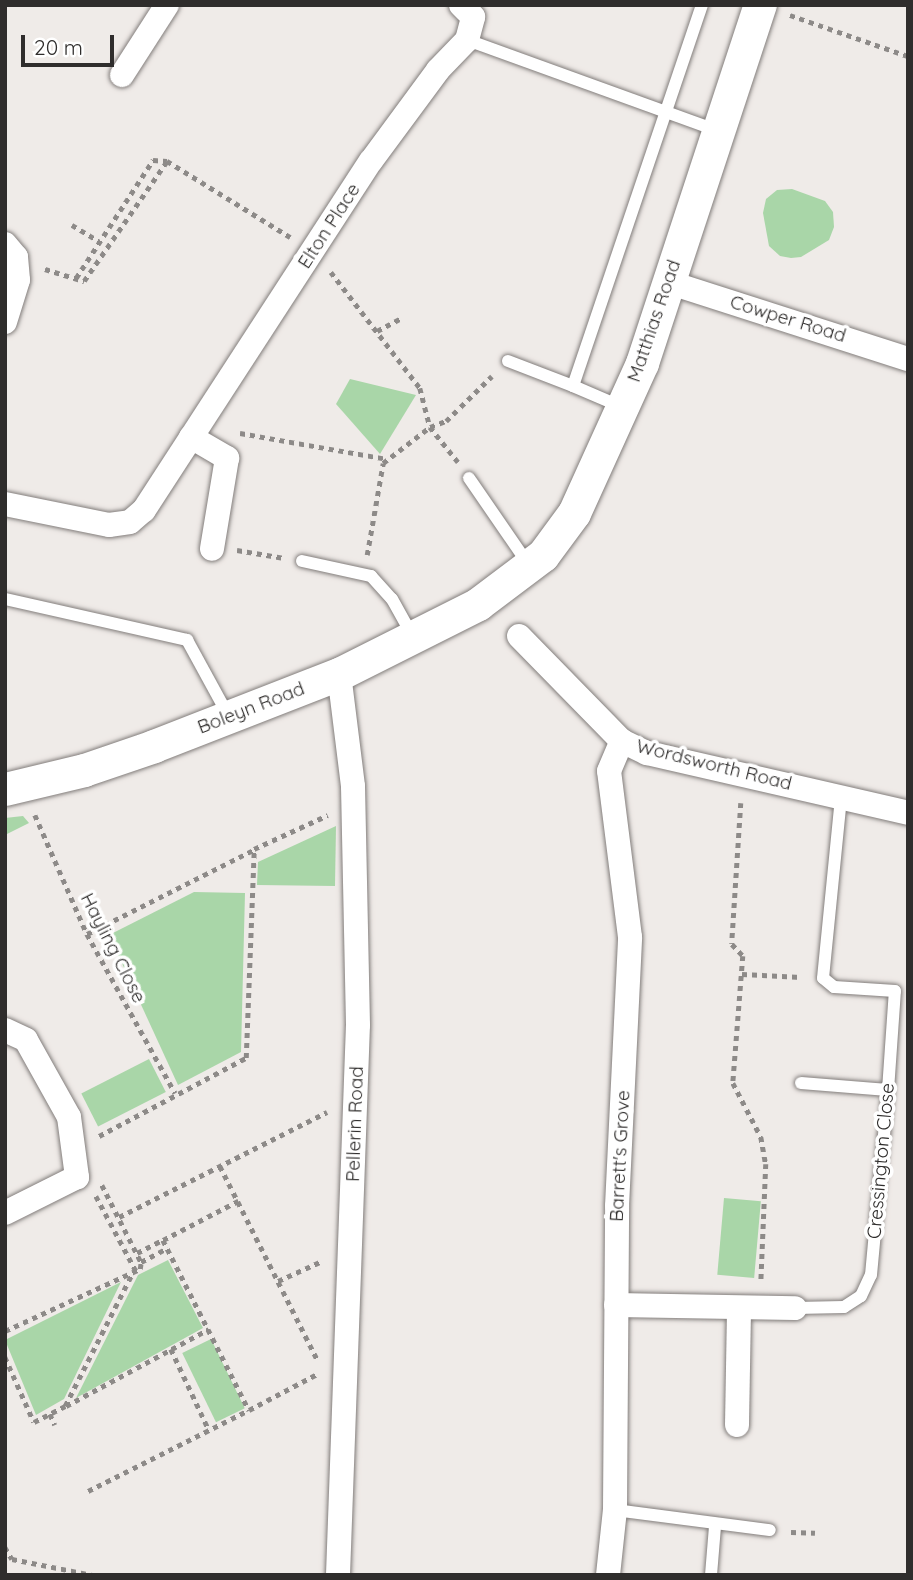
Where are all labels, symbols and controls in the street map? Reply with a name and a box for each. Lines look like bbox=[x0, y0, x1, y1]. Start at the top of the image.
scale bar bbox=[24, 21, 117, 65]
text: 20 m bbox=[34, 34, 83, 60]
street label: Elton Place bbox=[293, 179, 365, 273]
street label: Matthias Road bbox=[622, 257, 686, 385]
street label: Cowper Road bbox=[727, 291, 849, 347]
street label: Boleyn Road bbox=[194, 677, 308, 739]
street label: Wordsworth Road bbox=[634, 735, 794, 795]
street label: Hayling Close bbox=[76, 889, 150, 1007]
street label: Pellerin Road bbox=[342, 1066, 368, 1182]
street label: Cressington Close bbox=[863, 1082, 899, 1240]
street label: Barrett's Grove bbox=[605, 1090, 635, 1222]

